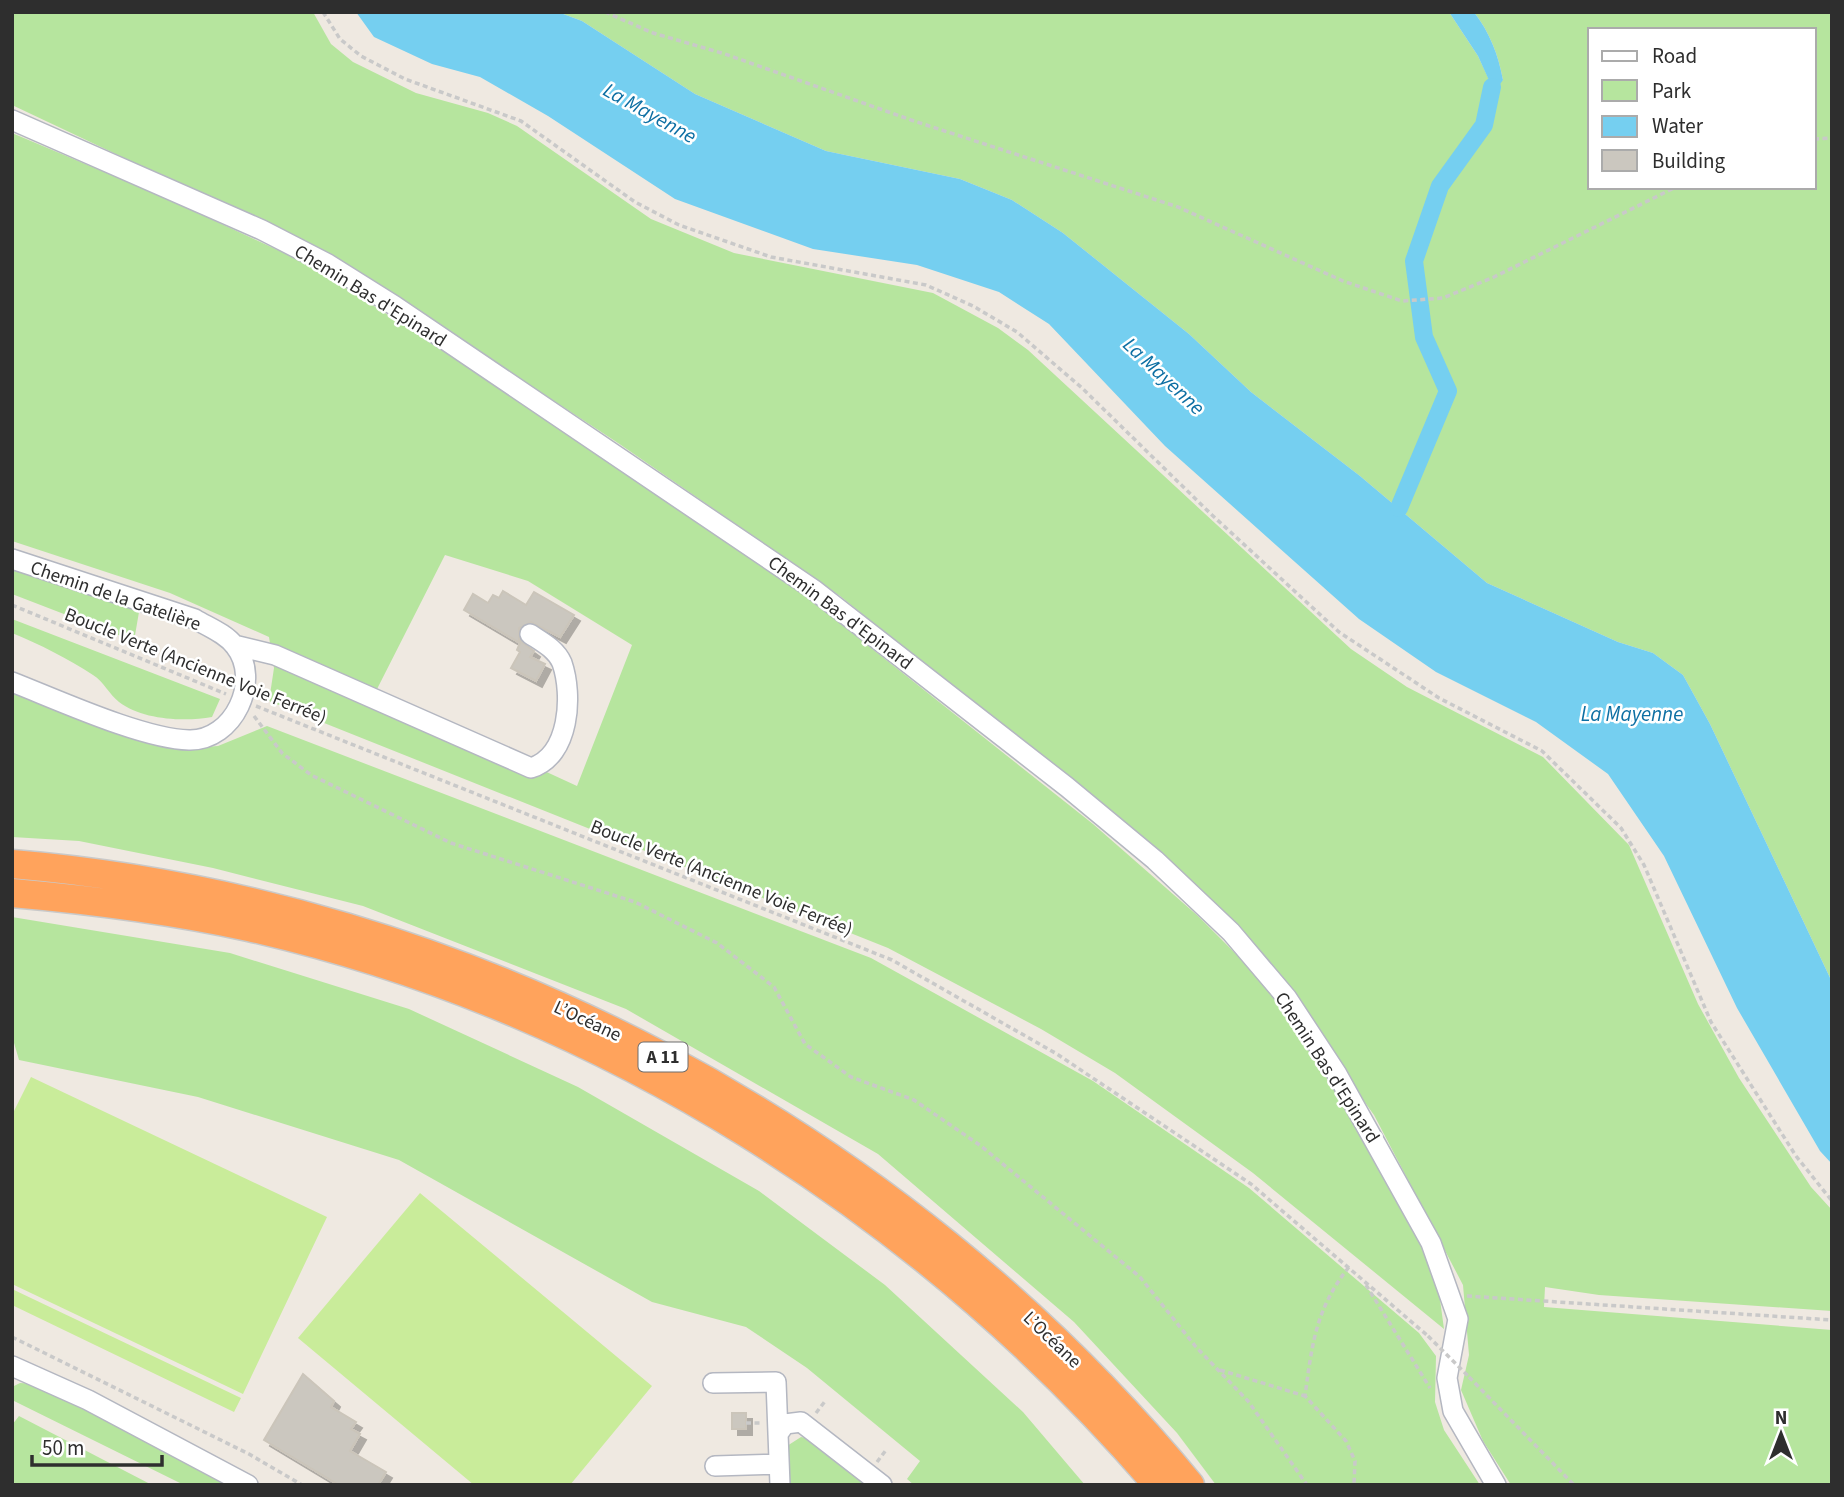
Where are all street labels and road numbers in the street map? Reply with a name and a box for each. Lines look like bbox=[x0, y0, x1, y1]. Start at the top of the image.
street label: Chemin Bas d'Epinard bbox=[289, 238, 452, 354]
street label: Chemin Bas d'Epinard bbox=[762, 550, 918, 677]
street label: Chemin de la Gatelière bbox=[27, 555, 204, 638]
street label: Boucle Verte (Ancienne Voie Ferrée) bbox=[60, 601, 331, 731]
street label: Boucle Verte (Ancienne Voie Ferrée) bbox=[586, 813, 857, 943]
street label: Chemin Bas d'Epinard bbox=[1268, 987, 1386, 1149]
street label: L’Océane bbox=[549, 994, 626, 1049]
road number: A 11 bbox=[638, 1042, 688, 1072]
street label: L’Océane bbox=[1017, 1305, 1087, 1375]

